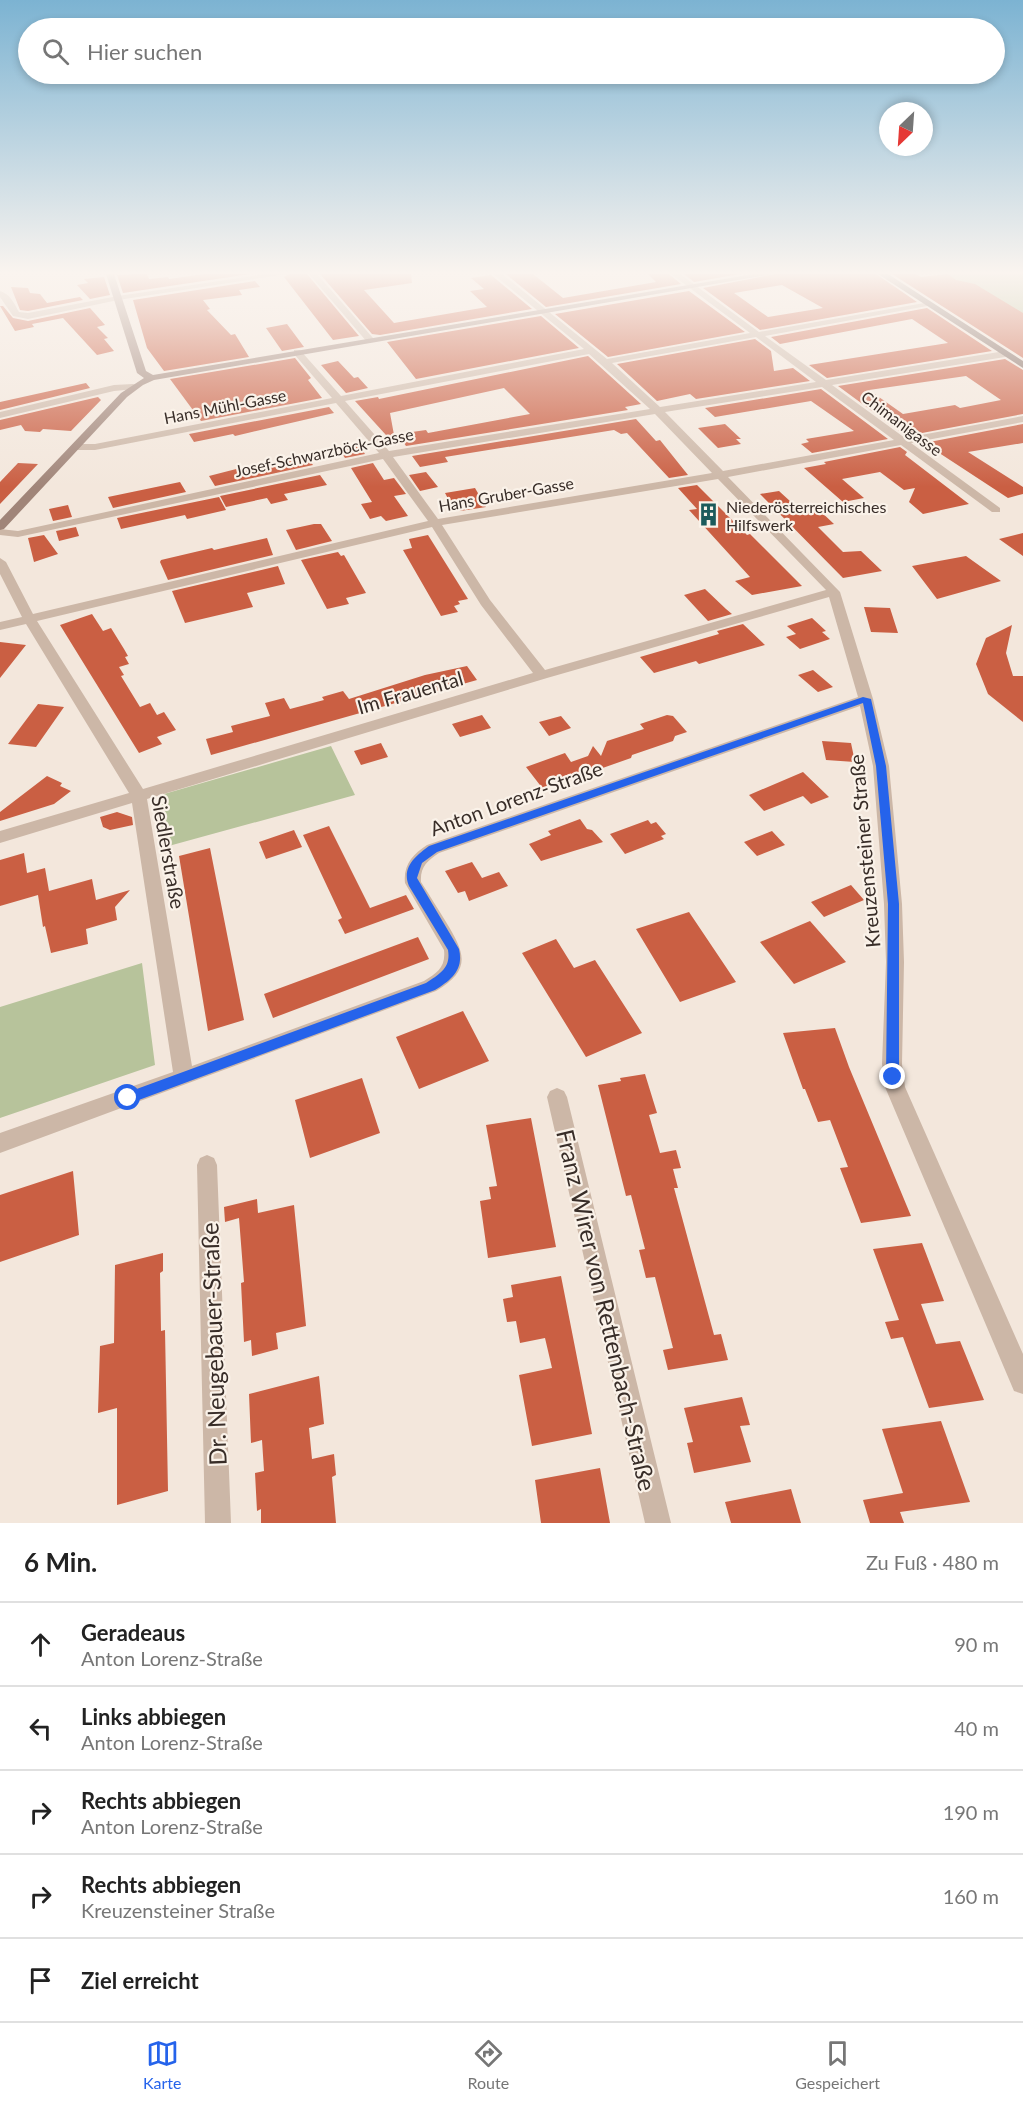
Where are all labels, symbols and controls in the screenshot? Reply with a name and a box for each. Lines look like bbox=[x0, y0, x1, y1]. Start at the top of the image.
search box bbox=[18, 18, 1005, 84]
icon: search bbox=[39, 35, 72, 68]
text: Hier suchen bbox=[87, 38, 202, 65]
north arrow bbox=[879, 102, 933, 156]
street label: Hans Mühl-Gasse bbox=[162, 385, 288, 427]
street label: Chimanigasse bbox=[858, 387, 946, 459]
street label: Josef-Schwarzböck-Gasse bbox=[233, 424, 415, 480]
street label: Hans Gruber-Gasse bbox=[437, 473, 575, 515]
place label: Niederösterreichisches Hilfswerk bbox=[726, 497, 886, 534]
building icon: Niederösterreichisches Hilfswerk bbox=[695, 502, 721, 528]
street label: Im Frauental bbox=[354, 665, 466, 719]
street label: Kreuzensteiner Straße bbox=[844, 753, 884, 949]
street label: Anton Lorenz-Straße bbox=[426, 756, 606, 840]
street label: Siedlerstraße bbox=[147, 793, 191, 911]
route end bbox=[879, 1063, 905, 1089]
route start bbox=[114, 1084, 140, 1110]
street label: Franz Wirer von Rettenbach-Straße bbox=[551, 1126, 663, 1494]
street label: Dr. Neugebauer-Straße bbox=[194, 1222, 232, 1466]
text: 6 Min. bbox=[24, 1546, 97, 1578]
text: Zu Fuß · 480 m bbox=[866, 1550, 999, 1574]
text: Geradeaus bbox=[81, 1619, 185, 1646]
icon: ahead bbox=[24, 1628, 57, 1661]
text: 90 m bbox=[954, 1632, 999, 1656]
text: Anton Lorenz-Straße bbox=[81, 1646, 263, 1670]
text: Links abbiegen bbox=[81, 1703, 226, 1730]
icon: left bbox=[24, 1712, 57, 1745]
text: 40 m bbox=[954, 1716, 999, 1740]
text: Anton Lorenz-Straße bbox=[81, 1730, 263, 1754]
text: Rechts abbiegen bbox=[81, 1787, 241, 1814]
icon: right bbox=[24, 1796, 57, 1829]
text: 190 m bbox=[943, 1800, 999, 1824]
text: Anton Lorenz-Straße bbox=[81, 1814, 263, 1838]
text: Rechts abbiegen bbox=[81, 1871, 241, 1898]
icon: right bbox=[24, 1880, 57, 1913]
text: 160 m bbox=[943, 1884, 999, 1908]
text: Kreuzensteiner Straße bbox=[81, 1898, 275, 1922]
icon: arrive bbox=[24, 1964, 57, 1997]
text: Ziel erreicht bbox=[81, 1967, 199, 1994]
tab: Karte bbox=[143, 2037, 181, 2092]
tab: Route bbox=[468, 2037, 509, 2092]
tab: Gespeichert bbox=[795, 2037, 880, 2092]

